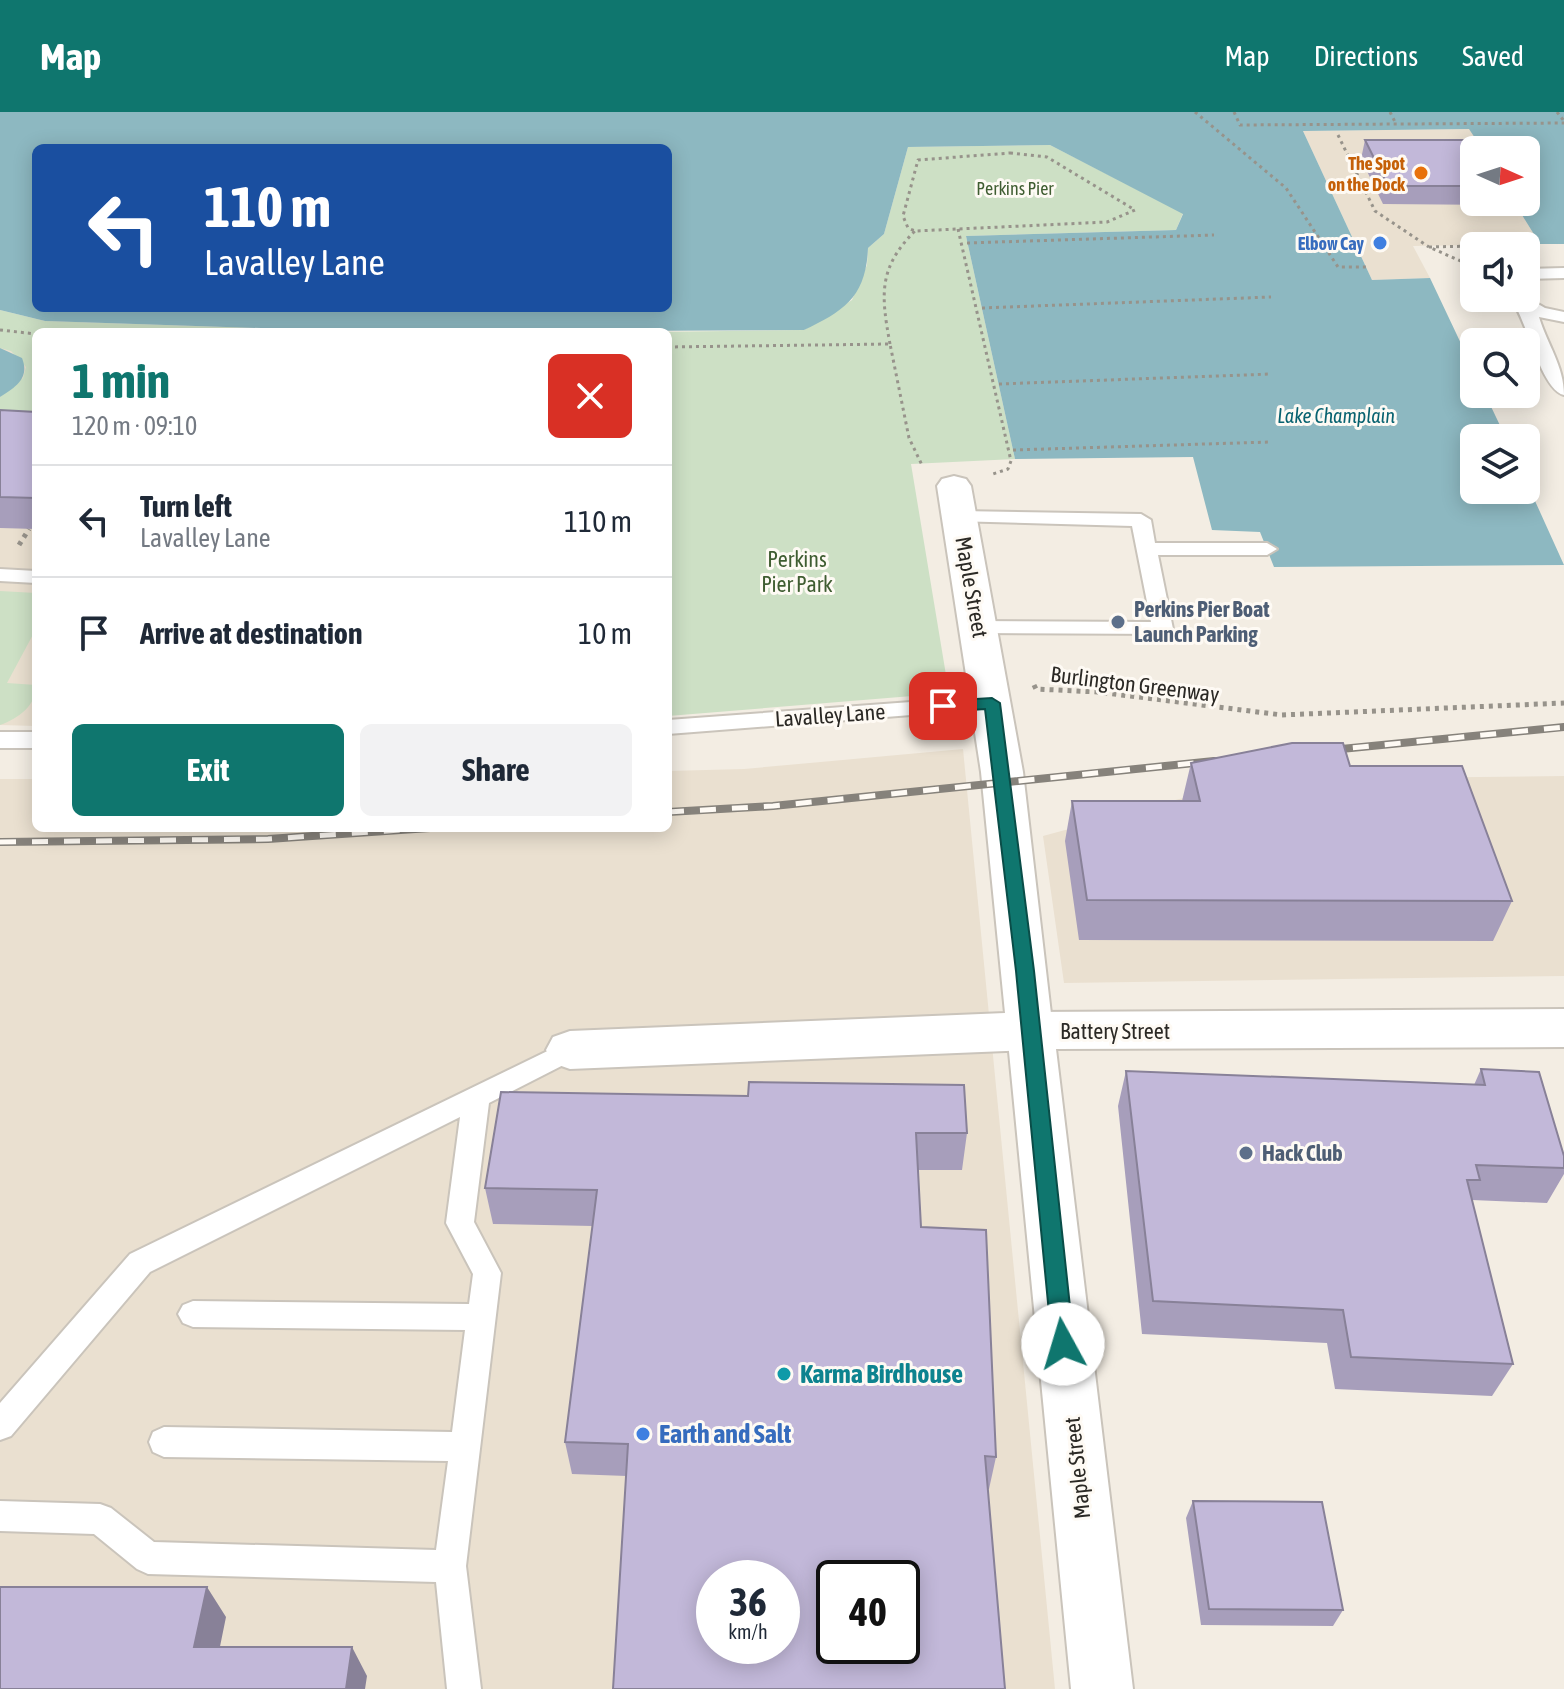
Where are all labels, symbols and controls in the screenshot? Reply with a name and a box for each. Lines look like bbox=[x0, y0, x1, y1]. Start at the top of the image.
text: Map bbox=[40, 35, 101, 78]
text: Map bbox=[1225, 40, 1270, 72]
text: Directions bbox=[1314, 40, 1418, 72]
text: Saved bbox=[1462, 40, 1524, 72]
north arrow bbox=[1460, 136, 1540, 216]
map controls bbox=[1460, 136, 1540, 504]
place label: The Spot on the Dock bbox=[1328, 153, 1406, 195]
marker: The Spot on the Dock bbox=[1412, 164, 1430, 182]
text: 110 m bbox=[204, 175, 331, 239]
icon: left bbox=[72, 176, 176, 280]
park label: Perkins Pier bbox=[976, 178, 1054, 199]
button: sound bbox=[1460, 232, 1540, 312]
place label: Elbow Cay bbox=[1298, 233, 1365, 254]
marker: Elbow Cay bbox=[1371, 234, 1389, 252]
text: Lavalley Lane bbox=[204, 241, 385, 283]
button: search bbox=[1460, 328, 1540, 408]
text: 1 min bbox=[72, 353, 170, 408]
button: close bbox=[548, 354, 632, 438]
water label: Lake Champlain bbox=[1277, 404, 1395, 427]
text: 120 m · 09:10 bbox=[72, 411, 197, 441]
button: layers bbox=[1460, 424, 1540, 504]
text: Turn left bbox=[140, 489, 232, 523]
icon: left bbox=[72, 499, 116, 543]
text: 110 m bbox=[564, 504, 632, 538]
text: Lavalley Lane bbox=[140, 523, 271, 553]
street label: Maple Street bbox=[950, 534, 994, 640]
park label: Perkins Pier Park bbox=[761, 546, 833, 597]
place label: Perkins Pier Boat Launch Parking bbox=[1134, 596, 1270, 647]
icon: arrive bbox=[72, 611, 116, 655]
marker: Perkins Pier Boat Launch Parking bbox=[1109, 613, 1127, 631]
text: Arrive at destination bbox=[140, 616, 362, 650]
text: 10 m bbox=[578, 616, 632, 650]
street label: Burlington Greenway bbox=[1049, 661, 1221, 707]
pin bbox=[909, 672, 977, 740]
icon: arrive bbox=[921, 684, 965, 728]
street label: Lavalley Lane bbox=[774, 698, 886, 732]
button: Exit bbox=[72, 724, 344, 816]
button: Share bbox=[360, 724, 632, 816]
street label: Battery Street bbox=[1060, 1018, 1170, 1044]
place label: Hack Club bbox=[1262, 1140, 1343, 1166]
marker: Hack Club bbox=[1237, 1144, 1255, 1162]
position arrow bbox=[1021, 1302, 1105, 1386]
place label: Karma Birdhouse bbox=[800, 1359, 963, 1389]
marker: Karma Birdhouse bbox=[775, 1365, 793, 1383]
street label: Maple Street bbox=[1059, 1416, 1095, 1520]
place label: Earth and Salt bbox=[659, 1419, 792, 1449]
marker: Earth and Salt bbox=[634, 1425, 652, 1443]
speed limit sign: 40 bbox=[816, 1560, 920, 1664]
text: 36 bbox=[729, 1579, 767, 1624]
text: km/h bbox=[728, 1620, 768, 1643]

